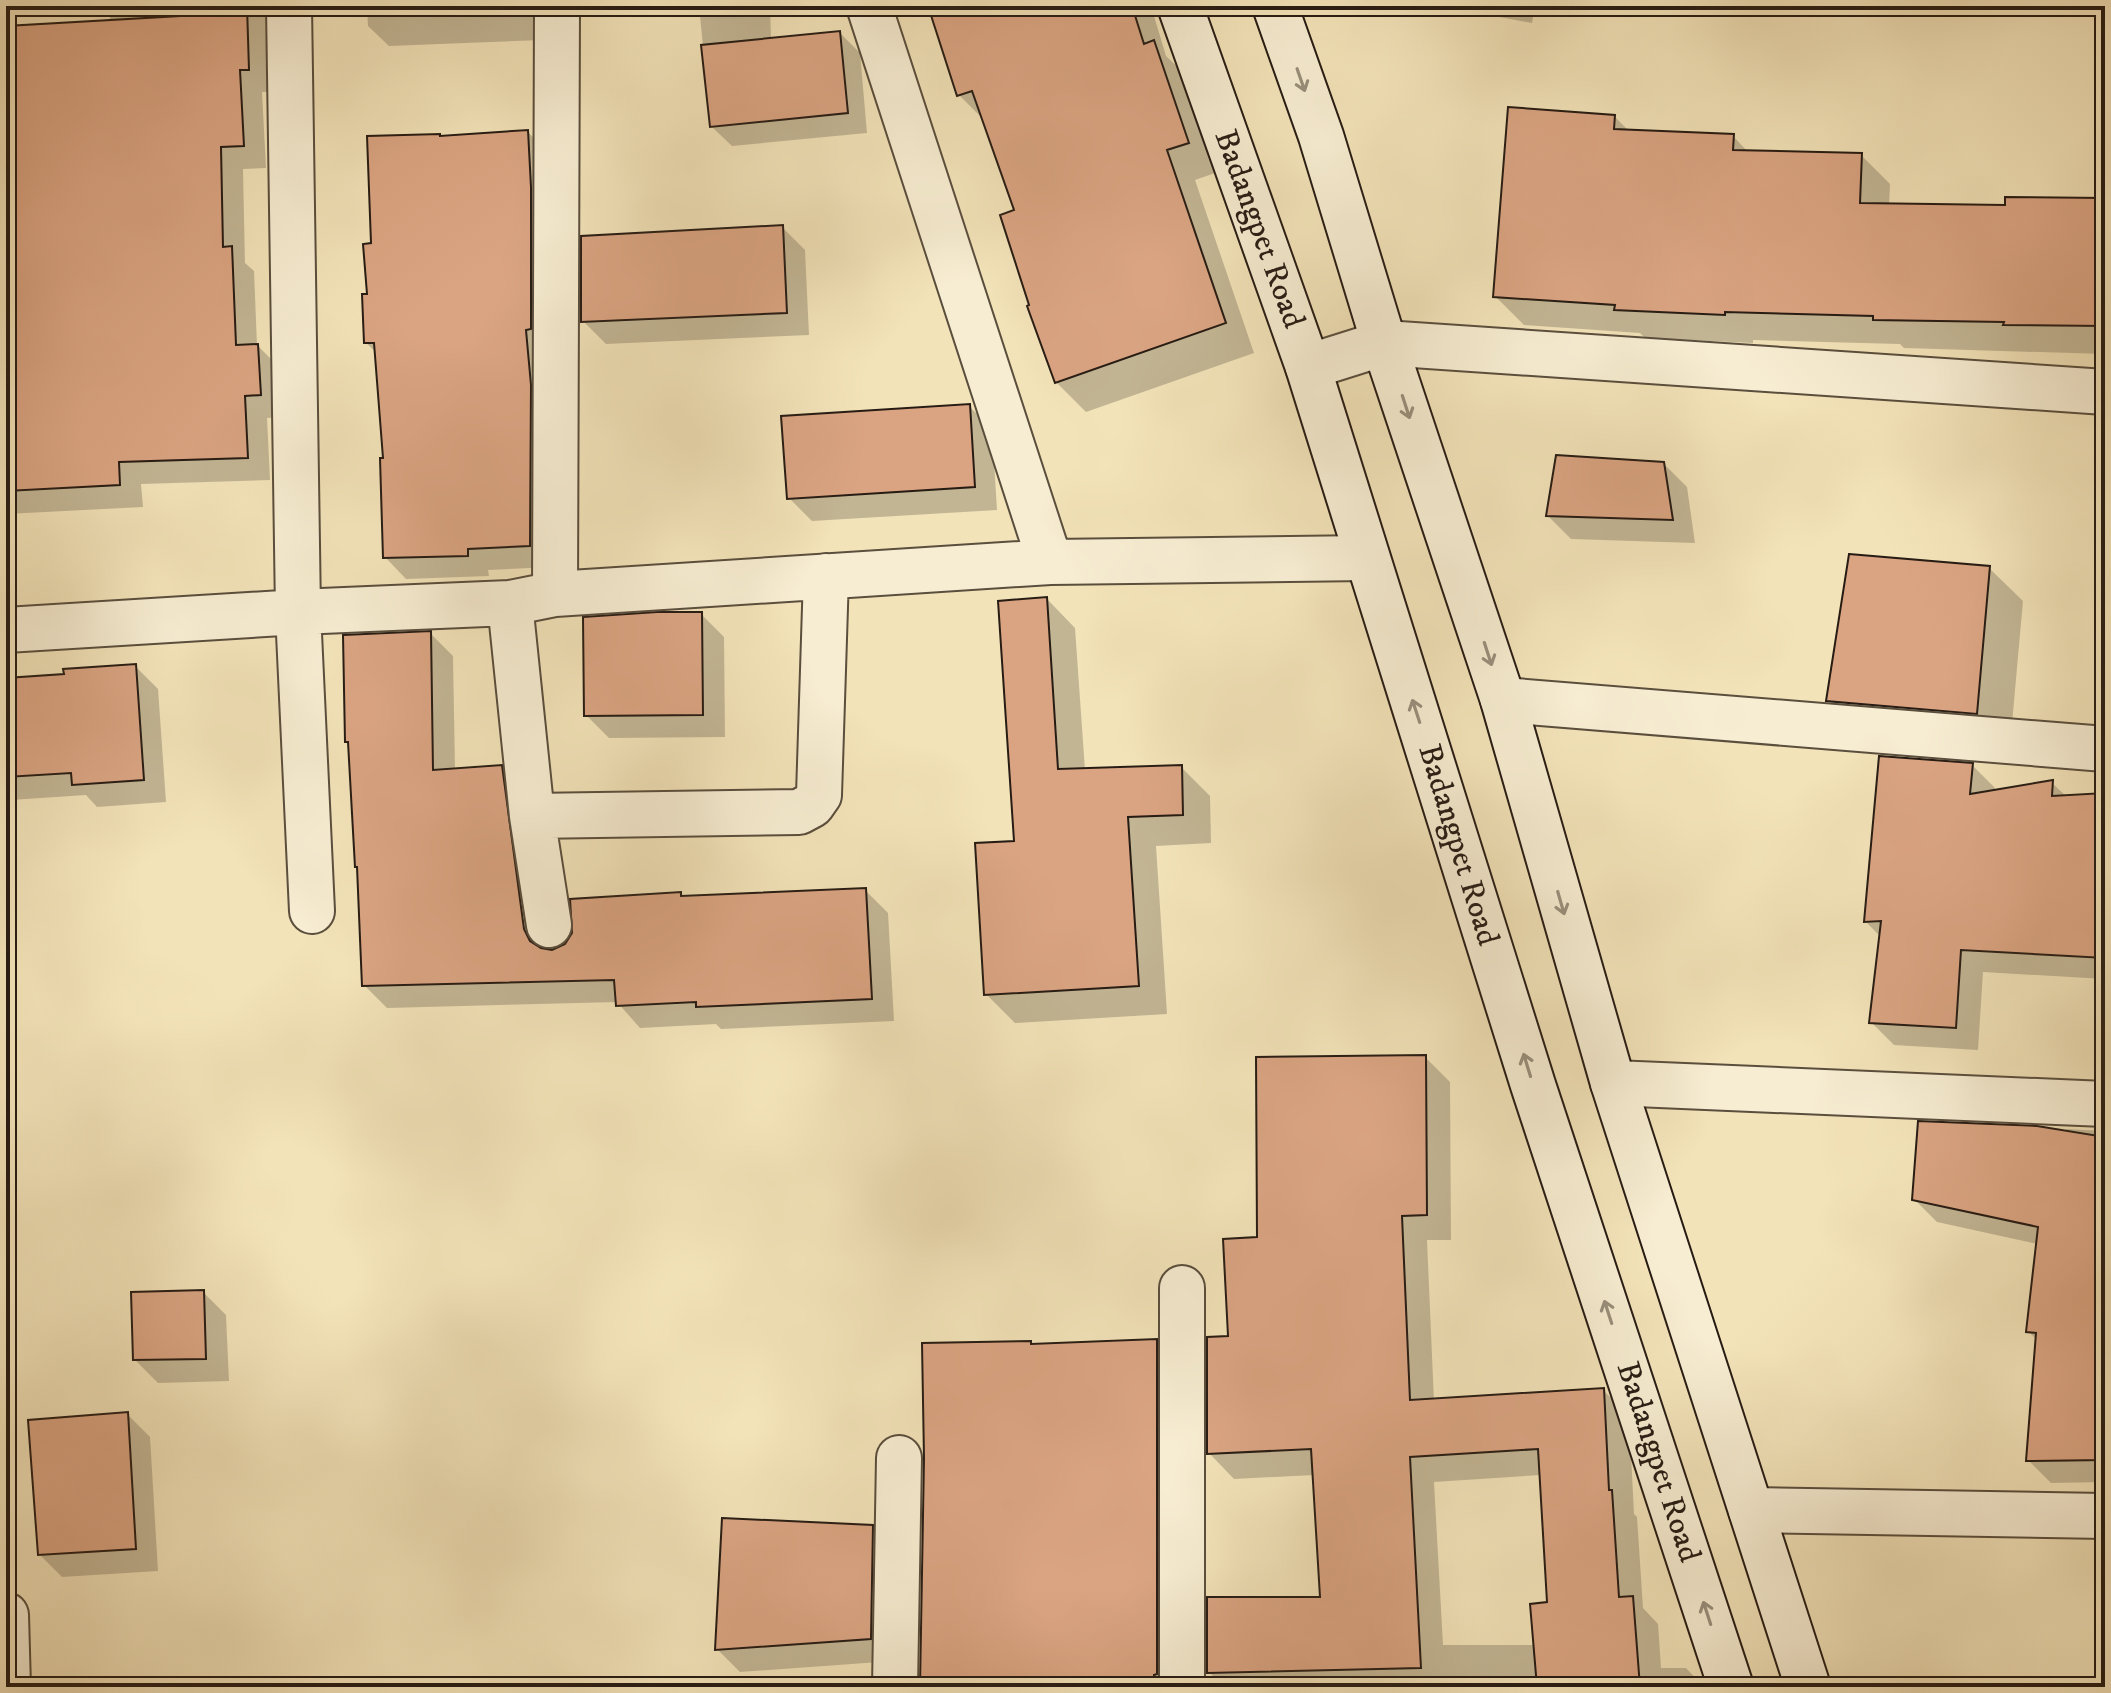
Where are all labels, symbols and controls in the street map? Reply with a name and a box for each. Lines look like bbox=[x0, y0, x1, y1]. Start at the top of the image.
one-way arrow bbox=[1295, 67, 1310, 92]
street label: Badangpet Road bbox=[1205, 124, 1313, 334]
one-way arrow bbox=[1399, 395, 1414, 420]
one-way arrow bbox=[1481, 641, 1496, 666]
one-way arrow bbox=[1408, 698, 1423, 724]
street label: Badangpet Road bbox=[1408, 740, 1508, 951]
one-way arrow bbox=[1554, 890, 1569, 916]
one-way arrow bbox=[1519, 1053, 1534, 1079]
one-way arrow bbox=[1600, 1300, 1615, 1325]
street label: Badangpet Road bbox=[1607, 1357, 1709, 1567]
one-way arrow bbox=[1698, 1600, 1713, 1625]

